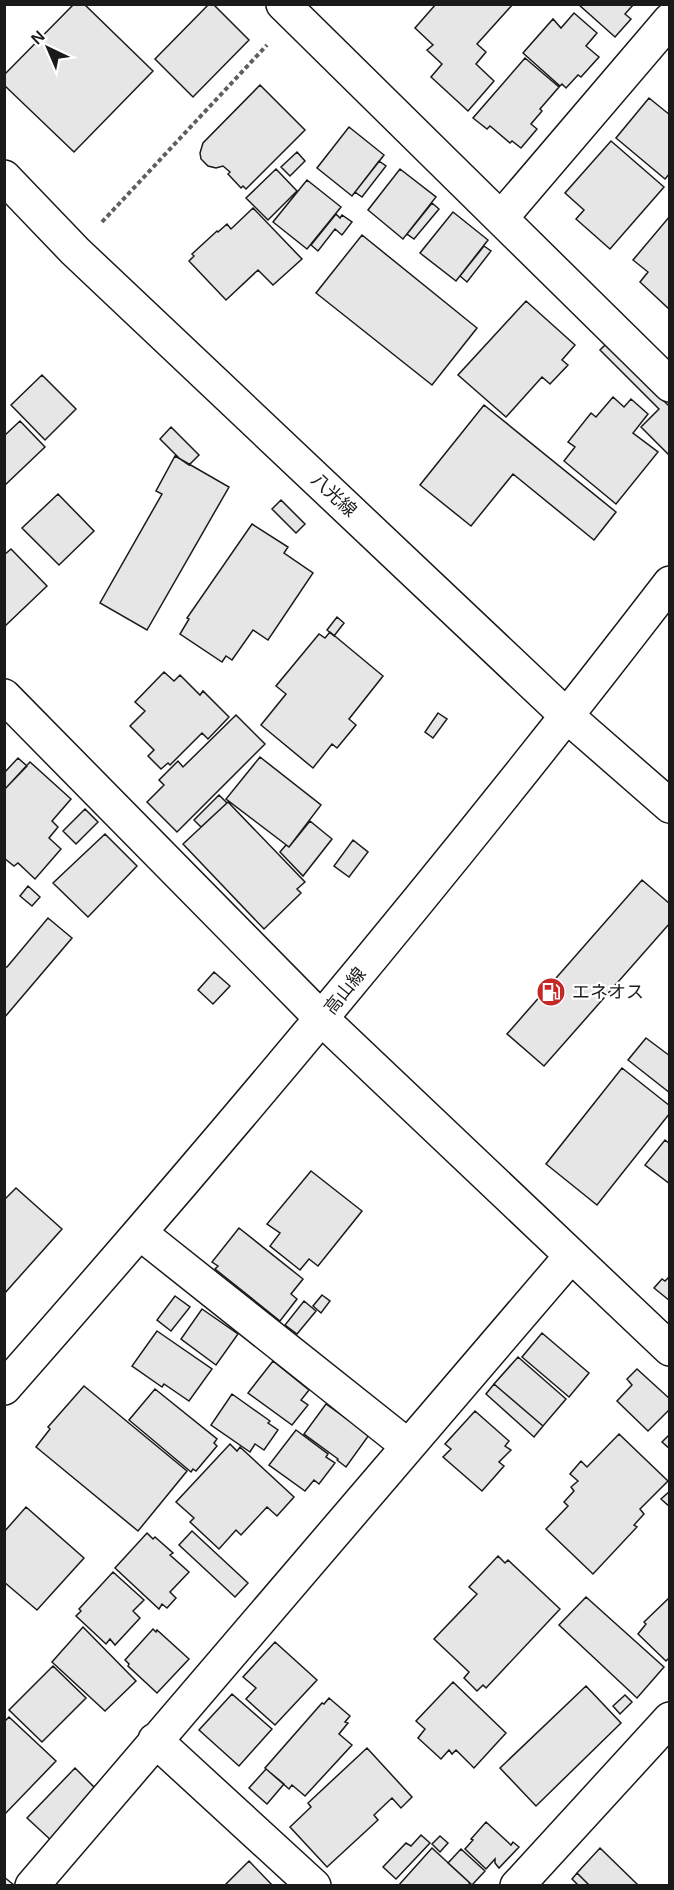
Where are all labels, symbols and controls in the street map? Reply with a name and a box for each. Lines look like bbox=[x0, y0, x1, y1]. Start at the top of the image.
north arrow bbox=[18, 18, 78, 78]
text: N bbox=[28, 27, 48, 48]
street label: 八光線 bbox=[307, 469, 361, 521]
street label: 高山線 bbox=[320, 964, 370, 1018]
fuel station icon: エネオス bbox=[535, 976, 567, 1008]
place label: エネオス bbox=[572, 982, 644, 1002]

